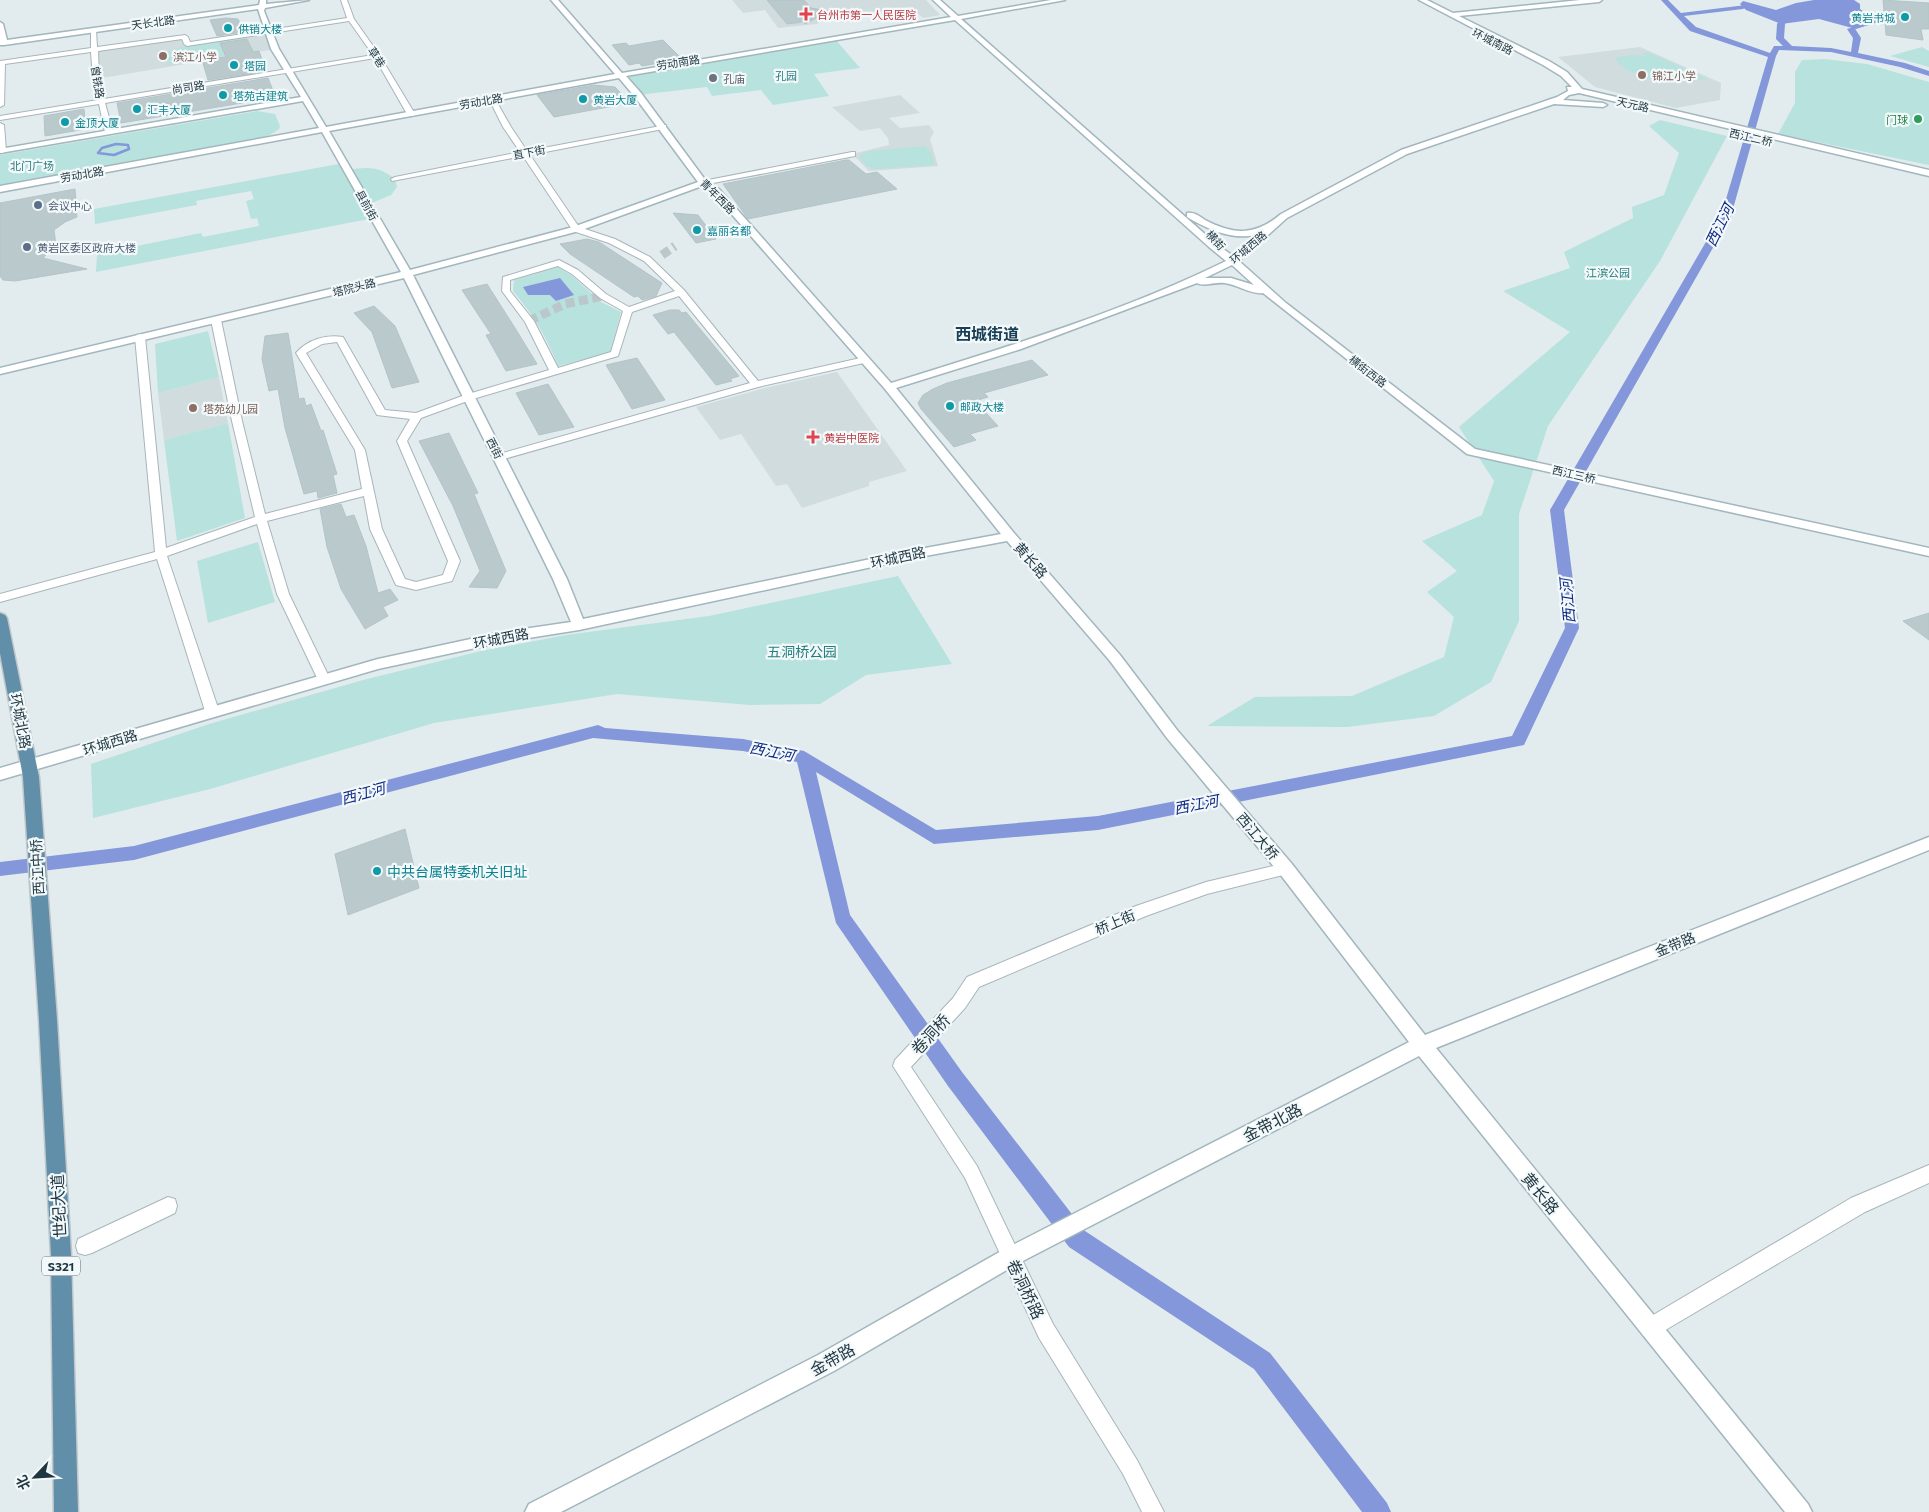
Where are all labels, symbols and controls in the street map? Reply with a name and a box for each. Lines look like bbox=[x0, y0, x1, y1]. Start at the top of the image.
marker: 台州市第一人民医院 bbox=[799, 7, 813, 21]
place label: 台州市第一人民医院 bbox=[817, 8, 916, 21]
place label: 黄岩书城 bbox=[1851, 11, 1895, 24]
marker: 黄岩书城 bbox=[1899, 11, 1911, 23]
street label: 天长北路 bbox=[130, 13, 176, 31]
marker: 供销大楼 bbox=[222, 22, 234, 34]
place label: 供销大楼 bbox=[238, 22, 282, 35]
street label: 环城南路 bbox=[1470, 25, 1516, 57]
street label: 草巷 bbox=[366, 44, 388, 70]
marker: 滨江小学 bbox=[157, 50, 169, 62]
place label: 滨江小学 bbox=[173, 50, 217, 63]
street label: 劳动南路 bbox=[655, 52, 701, 72]
marker: 塔园 bbox=[228, 59, 240, 71]
place label: 塔园 bbox=[244, 59, 266, 72]
street label: 曾铣路 bbox=[89, 65, 107, 99]
park label: 孔园 bbox=[775, 69, 797, 82]
marker: 锦江小学 bbox=[1636, 69, 1648, 81]
place label: 锦江小学 bbox=[1652, 69, 1696, 82]
marker: 孔庙 bbox=[707, 72, 719, 84]
place label: 孔庙 bbox=[723, 72, 745, 85]
street label: 尚司路 bbox=[171, 78, 205, 96]
marker: 塔苑古建筑 bbox=[217, 89, 229, 101]
place label: 塔苑古建筑 bbox=[233, 89, 288, 102]
street label: 劳动北路 bbox=[458, 91, 504, 111]
marker: 黄岩大厦 bbox=[577, 93, 589, 105]
place label: 黄岩大厦 bbox=[593, 93, 637, 106]
street label: 天元路 bbox=[1615, 94, 1651, 114]
marker: 汇丰大厦 bbox=[131, 103, 143, 115]
place label: 汇丰大厦 bbox=[147, 103, 191, 116]
place label: 门球 bbox=[1886, 113, 1908, 126]
marker: 门球 bbox=[1912, 113, 1924, 125]
marker: 金顶大厦 bbox=[59, 116, 71, 128]
place label: 金顶大厦 bbox=[75, 116, 119, 129]
street label: 西江二桥 bbox=[1728, 126, 1774, 148]
street label: 直下街 bbox=[512, 142, 546, 162]
park label: 北门广场 bbox=[10, 159, 54, 172]
street label: 劳动北路 bbox=[59, 164, 105, 184]
street label: 青年西路 bbox=[698, 176, 738, 216]
street label: 县前街 bbox=[353, 187, 381, 223]
water label: 西江河 bbox=[1701, 198, 1738, 249]
marker: 会议中心 bbox=[32, 199, 44, 211]
place label: 会议中心 bbox=[48, 199, 92, 212]
marker: 嘉丽名都 bbox=[691, 224, 703, 236]
place label: 嘉丽名都 bbox=[707, 224, 751, 237]
street label: 横街 bbox=[1204, 227, 1228, 253]
street label: 环城西路 bbox=[1227, 228, 1269, 266]
marker: 黄岩区委区政府大楼 bbox=[21, 241, 33, 253]
place label: 黄岩区委区政府大楼 bbox=[37, 241, 136, 254]
park label: 江滨公园 bbox=[1586, 266, 1630, 279]
street label: 塔院头路 bbox=[331, 275, 377, 299]
district label: 西城街道 bbox=[955, 324, 1019, 343]
street label: 横街西路 bbox=[1347, 352, 1389, 390]
marker: 邮政大楼 bbox=[944, 400, 956, 412]
place label: 邮政大楼 bbox=[960, 400, 1004, 413]
marker: 塔苑幼儿园 bbox=[187, 402, 199, 414]
place label: 塔苑幼儿园 bbox=[203, 402, 258, 415]
marker: 黄岩中医院 bbox=[806, 430, 820, 444]
place label: 黄岩中医院 bbox=[824, 431, 879, 444]
street label: 西街 bbox=[484, 435, 506, 461]
street label: 西江三桥 bbox=[1551, 463, 1597, 485]
street label: 黄长路 bbox=[1011, 539, 1051, 581]
street label: 环城西路 bbox=[869, 543, 927, 571]
water label: 西江河 bbox=[1556, 575, 1578, 624]
street label: 环城西路 bbox=[472, 624, 530, 652]
park label: 五洞桥公园 bbox=[767, 643, 837, 660]
street label: 环城北路 bbox=[7, 692, 35, 750]
street label: 环城西路 bbox=[81, 726, 139, 758]
water label: 西江河 bbox=[748, 738, 799, 765]
water label: 西江河 bbox=[339, 778, 390, 808]
water label: 西江河 bbox=[1172, 790, 1223, 817]
street label: 西江大桥 bbox=[1233, 809, 1283, 863]
street label: 西江中桥 bbox=[27, 839, 47, 895]
place label: 中共台属特委机关旧址 bbox=[387, 863, 527, 880]
marker: 中共台属特委机关旧址 bbox=[371, 865, 383, 877]
street label: 桥上街 bbox=[1092, 906, 1138, 938]
street label: 金带路 bbox=[1652, 928, 1698, 960]
street label: 卷洞桥 bbox=[907, 1010, 953, 1058]
street label: 金带北路 bbox=[1239, 1099, 1305, 1145]
street label: 黄长路 bbox=[1519, 1168, 1563, 1218]
street label: 世纪大道 bbox=[47, 1174, 69, 1238]
road number: S321 bbox=[42, 1256, 80, 1276]
street label: 卷洞桥路 bbox=[1003, 1256, 1049, 1322]
street label: 金带路 bbox=[806, 1339, 858, 1379]
north arrow bbox=[10, 1452, 60, 1502]
text: 北 bbox=[12, 1473, 33, 1493]

